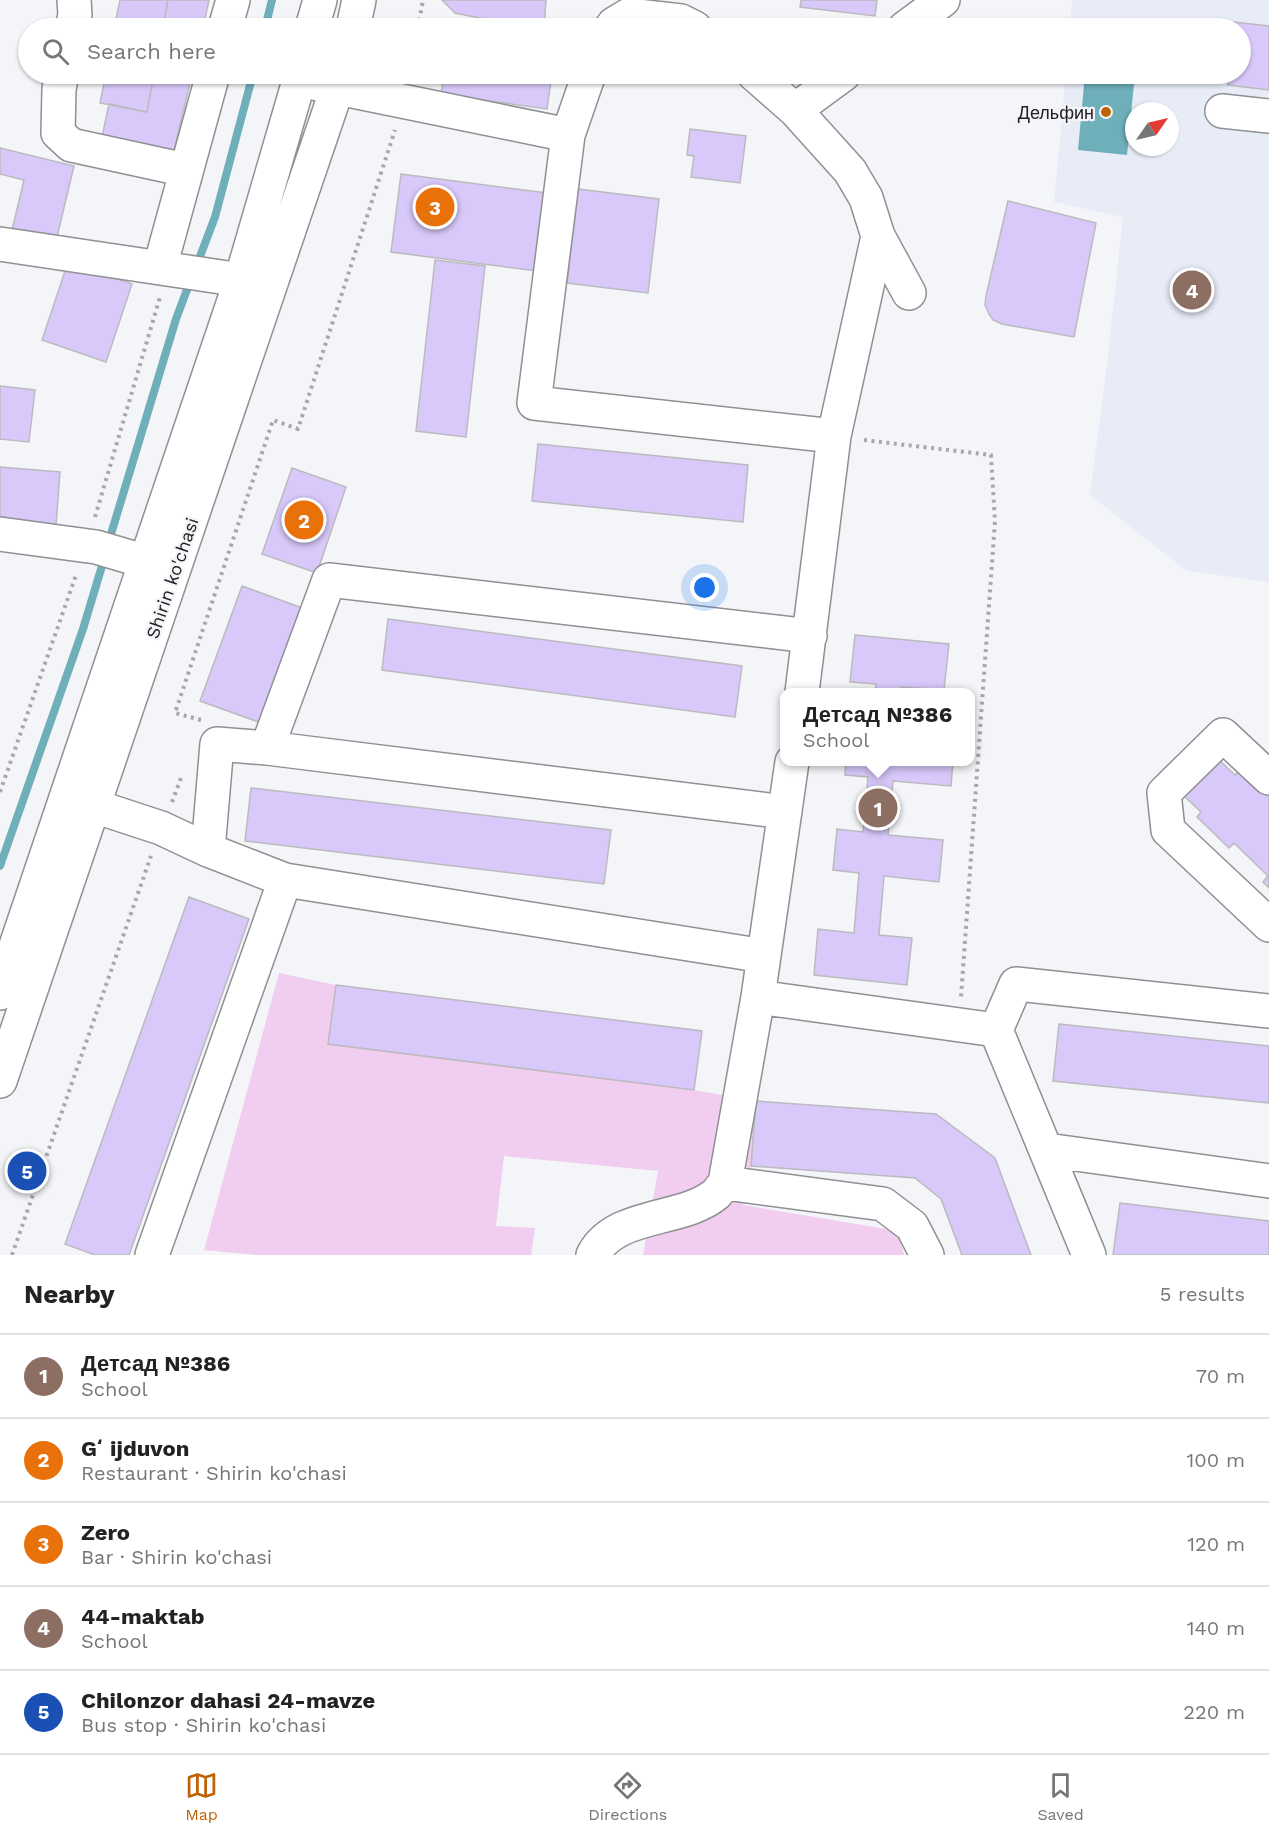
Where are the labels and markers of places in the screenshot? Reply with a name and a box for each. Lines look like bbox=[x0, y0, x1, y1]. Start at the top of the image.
place label: Дельфин bbox=[1018, 102, 1094, 123]
marker: Дельфин bbox=[1099, 105, 1113, 119]
pin: 3 bbox=[416, 184, 454, 230]
pin: 4 bbox=[1172, 268, 1212, 312]
pin: 2 bbox=[284, 498, 324, 542]
pin: 1 bbox=[858, 786, 898, 830]
pin: 5 bbox=[8, 1148, 46, 1194]

